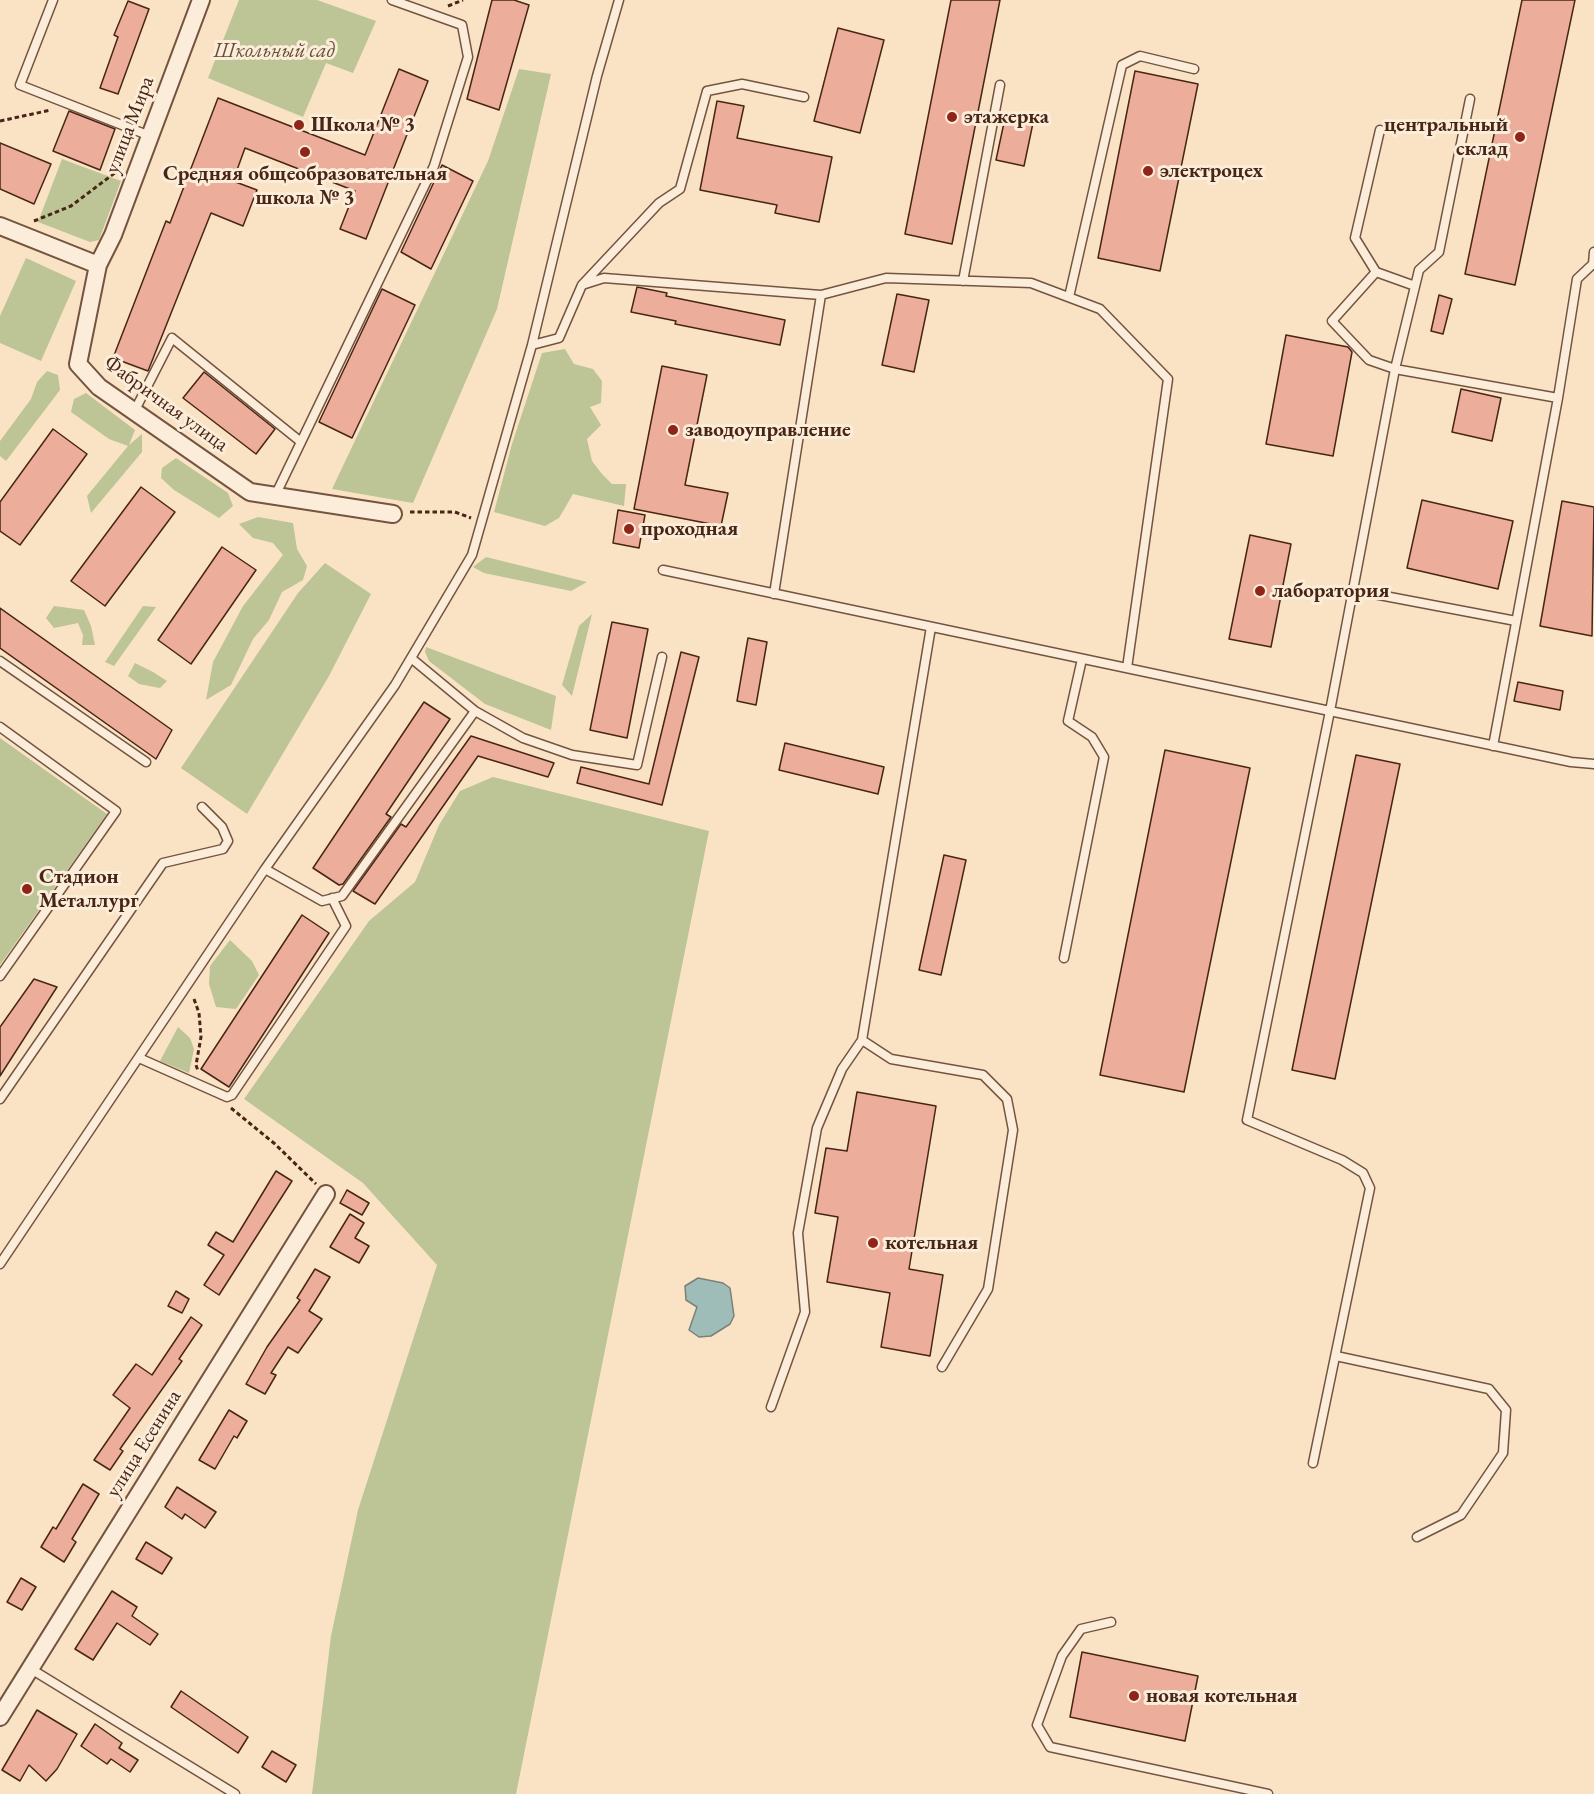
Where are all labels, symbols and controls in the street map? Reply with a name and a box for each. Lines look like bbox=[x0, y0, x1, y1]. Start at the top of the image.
park label: Школьный сад bbox=[213, 38, 335, 64]
street label: улица Мира bbox=[100, 73, 160, 177]
place label: этажерка bbox=[964, 104, 1049, 130]
marker: этажерка bbox=[945, 110, 959, 124]
place label: Школа № 3 bbox=[311, 112, 415, 138]
place label: центральный склад bbox=[1384, 112, 1508, 162]
marker: Школа № 3 bbox=[292, 118, 306, 132]
marker: центральный склад bbox=[1513, 130, 1527, 144]
marker: Средняя общеобразовательная школа № 3 bbox=[298, 145, 312, 159]
place label: электроцех bbox=[1160, 158, 1263, 184]
place label: Средняя общеобразовательная школа № 3 bbox=[163, 161, 447, 211]
marker: электроцех bbox=[1141, 164, 1155, 178]
street label: Фабричная улица bbox=[99, 350, 233, 458]
place label: заводоуправление bbox=[685, 417, 851, 443]
marker: заводоуправление bbox=[666, 423, 680, 437]
place label: проходная bbox=[641, 516, 738, 542]
marker: проходная bbox=[622, 522, 636, 536]
place label: лаборатория bbox=[1272, 578, 1390, 604]
marker: лаборатория bbox=[1253, 584, 1267, 598]
place label: Стадион Металлург bbox=[39, 864, 138, 914]
marker: Стадион Металлург bbox=[20, 882, 34, 896]
place label: котельная bbox=[885, 1230, 978, 1256]
marker: котельная bbox=[866, 1236, 880, 1250]
street label: улица Есенина bbox=[101, 1385, 187, 1503]
place label: новая котельная bbox=[1146, 1683, 1298, 1709]
marker: новая котельная bbox=[1127, 1689, 1141, 1703]

